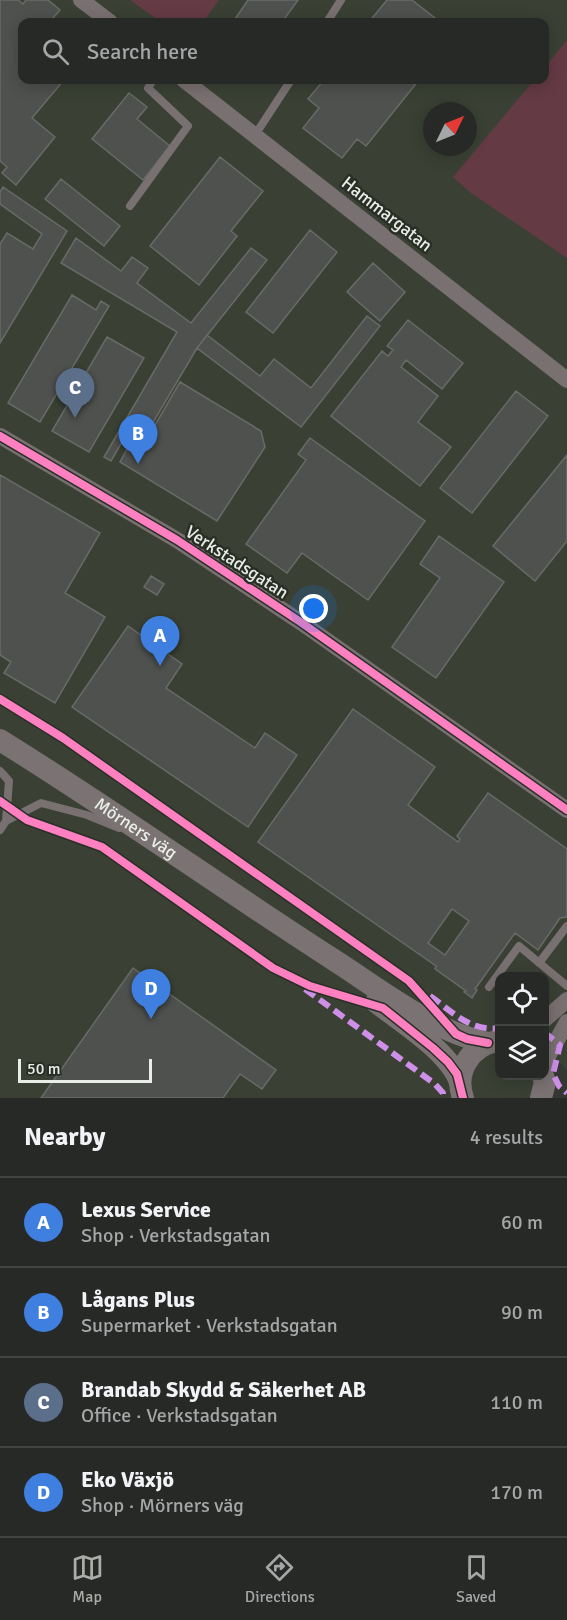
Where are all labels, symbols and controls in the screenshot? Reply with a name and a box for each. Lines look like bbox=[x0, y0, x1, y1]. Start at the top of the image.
search box bbox=[18, 18, 549, 84]
icon: search bbox=[39, 35, 72, 68]
text: Search here bbox=[87, 38, 198, 65]
north arrow bbox=[423, 102, 477, 156]
street label: Hammargatan bbox=[337, 172, 437, 256]
pin: C bbox=[56, 368, 94, 418]
pin: B bbox=[118, 414, 158, 464]
street label: Verkstadsgatan bbox=[181, 521, 293, 603]
your location bbox=[299, 594, 328, 623]
pin: A bbox=[140, 616, 180, 666]
street label: Mörners väg bbox=[90, 793, 181, 864]
pin: D bbox=[132, 970, 170, 1019]
map controls bbox=[495, 972, 549, 1080]
button: locate bbox=[495, 972, 549, 1026]
button: layers bbox=[495, 1026, 549, 1080]
scale bar bbox=[18, 1056, 152, 1084]
text: 50 m bbox=[27, 1059, 61, 1079]
text: Nearby bbox=[24, 1121, 105, 1153]
text: 4 results bbox=[470, 1125, 543, 1150]
text: Lexus Service bbox=[81, 1196, 211, 1223]
text: A bbox=[37, 1210, 50, 1235]
text: 60 m bbox=[501, 1210, 543, 1235]
text: Shop · Verkstadsgatan bbox=[81, 1223, 270, 1248]
text: Lågans Plus bbox=[81, 1286, 195, 1313]
text: B bbox=[37, 1300, 50, 1325]
text: 90 m bbox=[501, 1300, 543, 1325]
text: Supermarket · Verkstadsgatan bbox=[81, 1313, 338, 1338]
text: Brandab Skydd & Säkerhet AB bbox=[81, 1376, 366, 1403]
text: C bbox=[37, 1390, 50, 1415]
text: 110 m bbox=[490, 1390, 543, 1415]
text: Office · Verkstadsgatan bbox=[81, 1403, 278, 1428]
text: Eko Växjö bbox=[81, 1466, 174, 1493]
text: D bbox=[37, 1480, 50, 1505]
text: 170 m bbox=[490, 1480, 543, 1505]
text: Shop · Mörners väg bbox=[81, 1493, 244, 1518]
tab: Map bbox=[71, 1551, 104, 1607]
tab: Directions bbox=[245, 1551, 315, 1607]
tab: Saved bbox=[456, 1551, 496, 1607]

